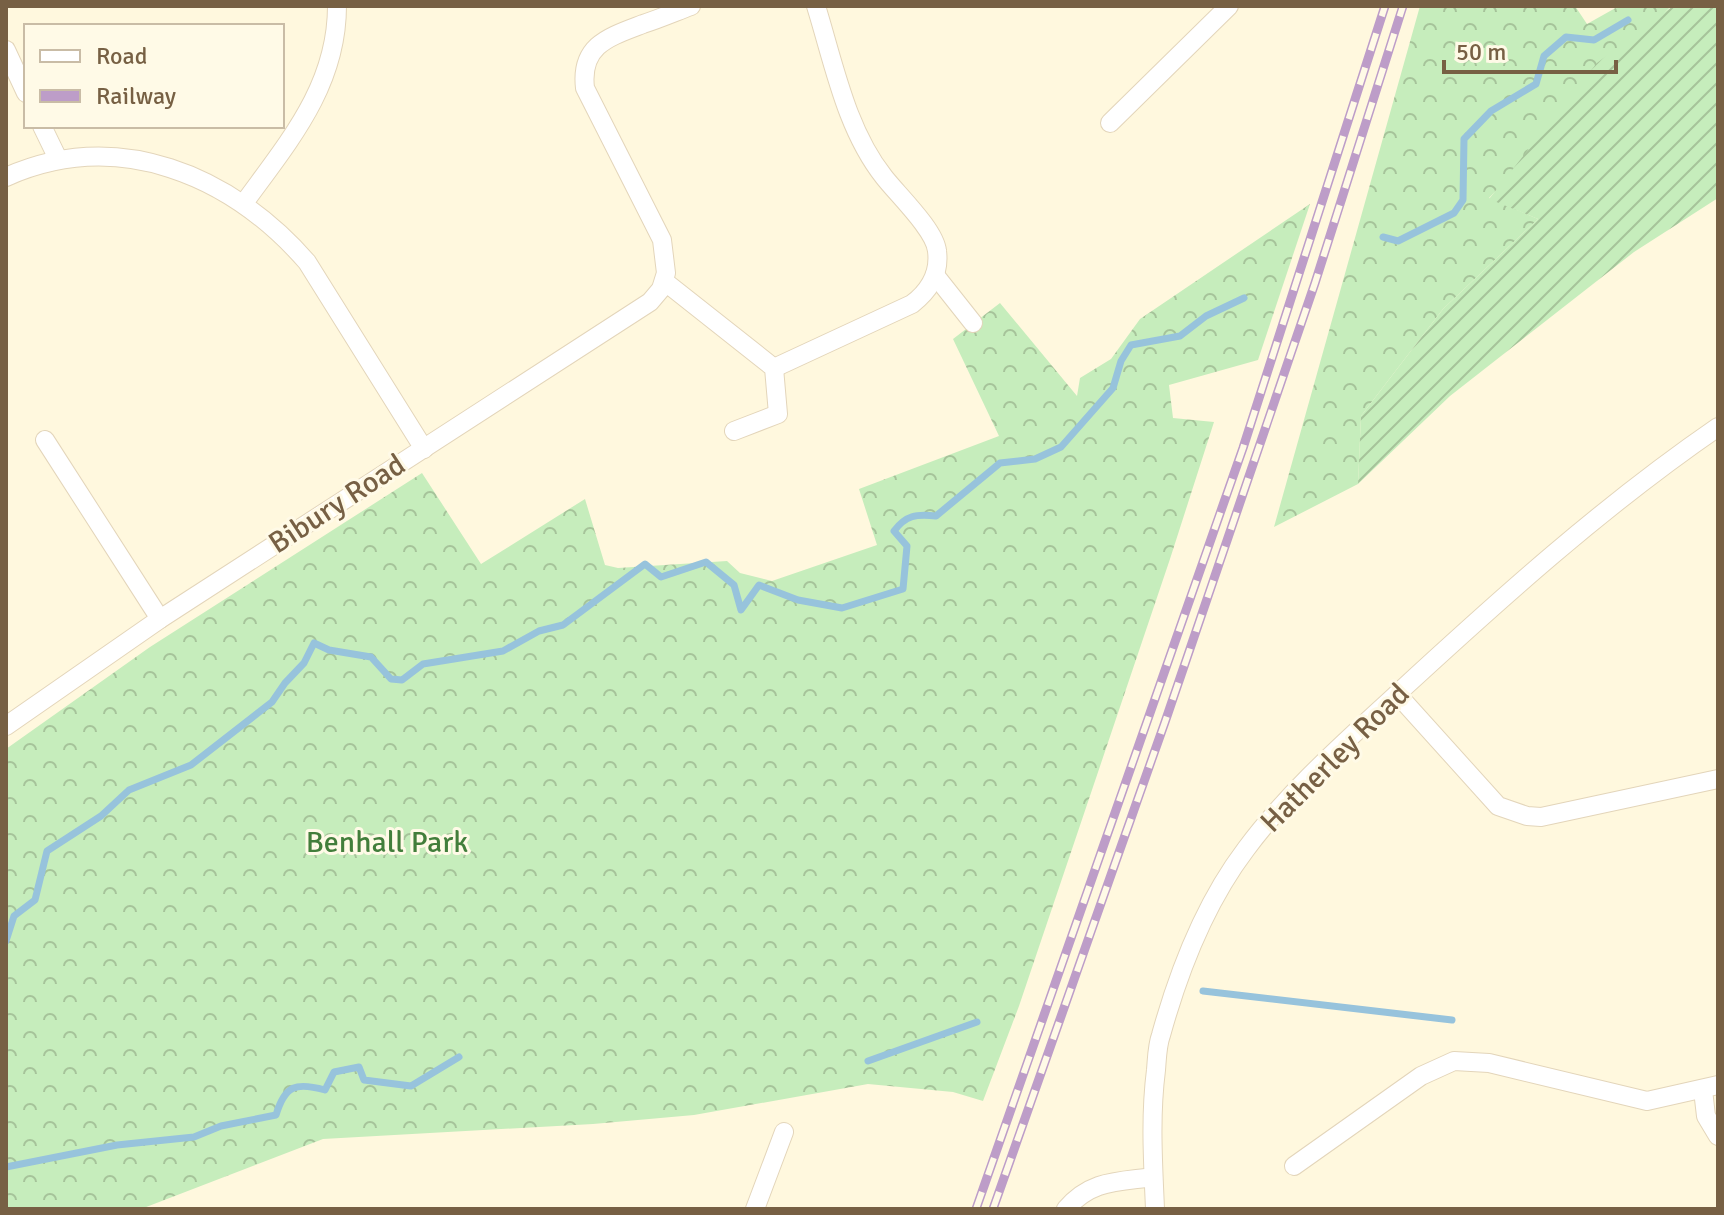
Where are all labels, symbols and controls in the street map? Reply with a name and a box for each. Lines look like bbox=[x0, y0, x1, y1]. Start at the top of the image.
legend bbox=[24, 24, 284, 128]
scale bar bbox=[1444, 24, 1616, 74]
text: 50 m bbox=[1456, 37, 1506, 67]
text: Road bbox=[96, 41, 147, 71]
text: Railway bbox=[96, 81, 176, 111]
street label: Bibury Road bbox=[262, 446, 412, 562]
street label: Hatherley Road bbox=[1253, 676, 1417, 840]
park label: Benhall Park bbox=[306, 824, 468, 861]

